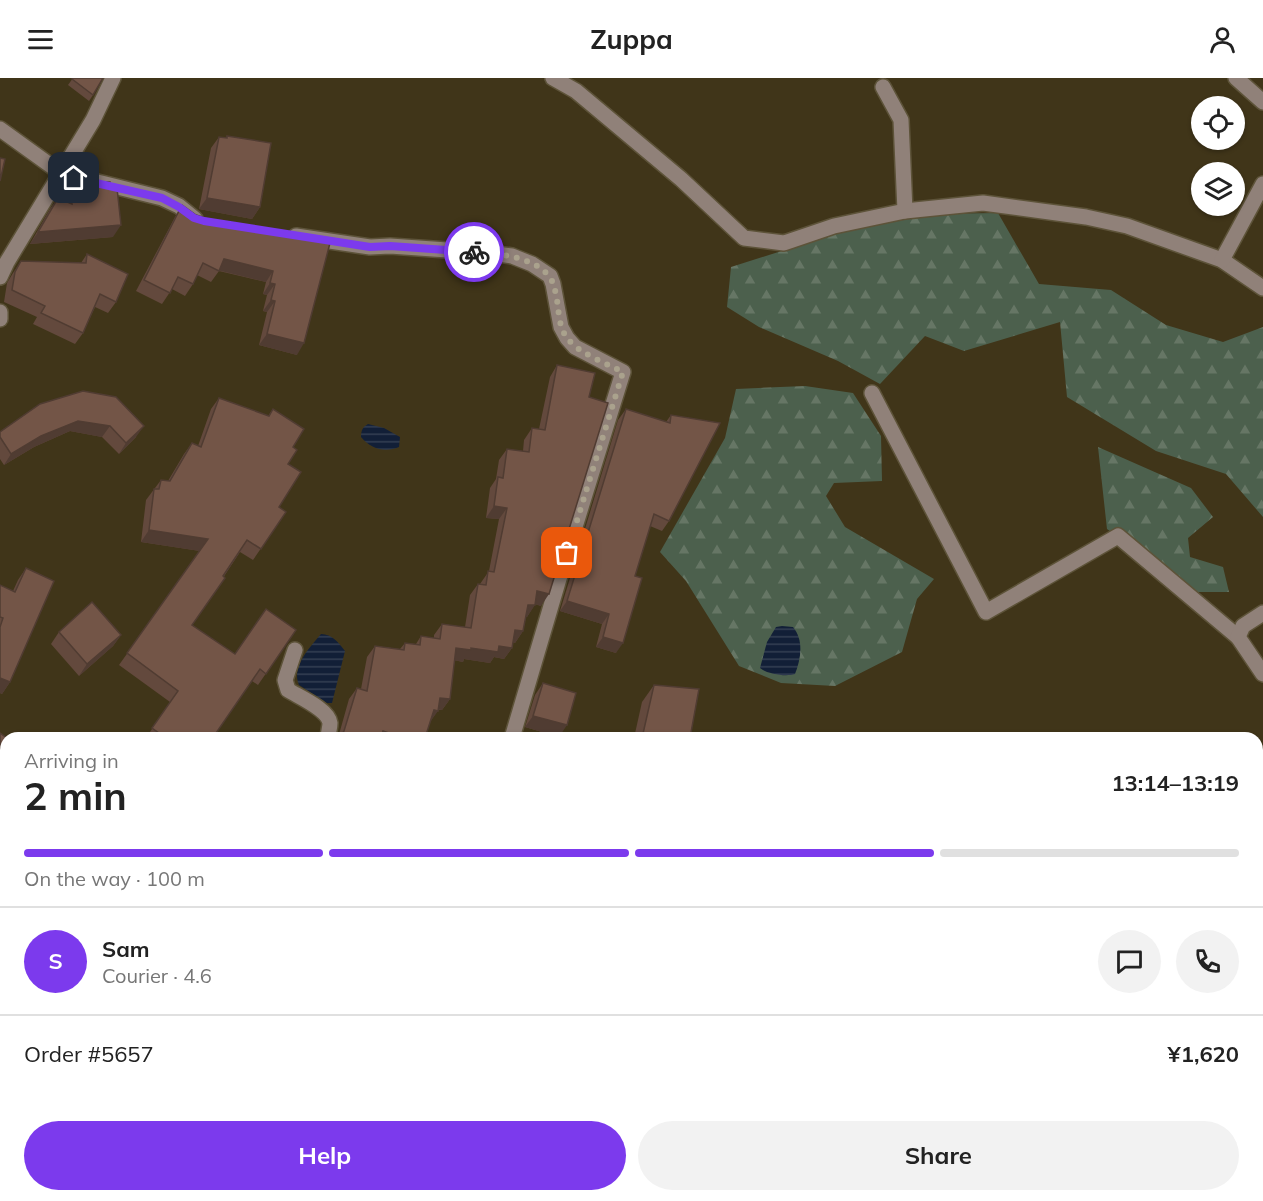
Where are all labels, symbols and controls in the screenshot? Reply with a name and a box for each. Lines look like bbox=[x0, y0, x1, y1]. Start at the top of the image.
text: Zuppa bbox=[590, 22, 673, 56]
icon: menu bbox=[24, 23, 57, 56]
icon: person bbox=[1206, 23, 1239, 56]
map controls bbox=[1191, 96, 1245, 216]
button: locate bbox=[1191, 96, 1245, 150]
pin bbox=[48, 152, 99, 203]
icon: home bbox=[57, 161, 90, 194]
button: layers bbox=[1191, 162, 1245, 216]
courier bbox=[444, 222, 504, 282]
icon: bike bbox=[458, 236, 491, 269]
pin bbox=[541, 527, 592, 578]
icon: bag bbox=[550, 536, 583, 569]
text: Arriving in bbox=[24, 748, 119, 773]
text: 13:14–13:19 bbox=[1111, 769, 1239, 797]
text: 2 min bbox=[24, 771, 127, 820]
text: On the way · 100 m bbox=[24, 866, 205, 891]
button: chat bbox=[1098, 930, 1161, 993]
button: phone bbox=[1176, 930, 1239, 993]
text: Sam bbox=[102, 935, 150, 963]
text: S bbox=[48, 947, 63, 975]
text: Courier · 4.6 bbox=[102, 963, 212, 988]
text: Order #5657 bbox=[24, 1040, 154, 1068]
text: ¥1,620 bbox=[1168, 1040, 1239, 1068]
button: Help bbox=[24, 1121, 626, 1190]
button: Share bbox=[638, 1121, 1239, 1190]

